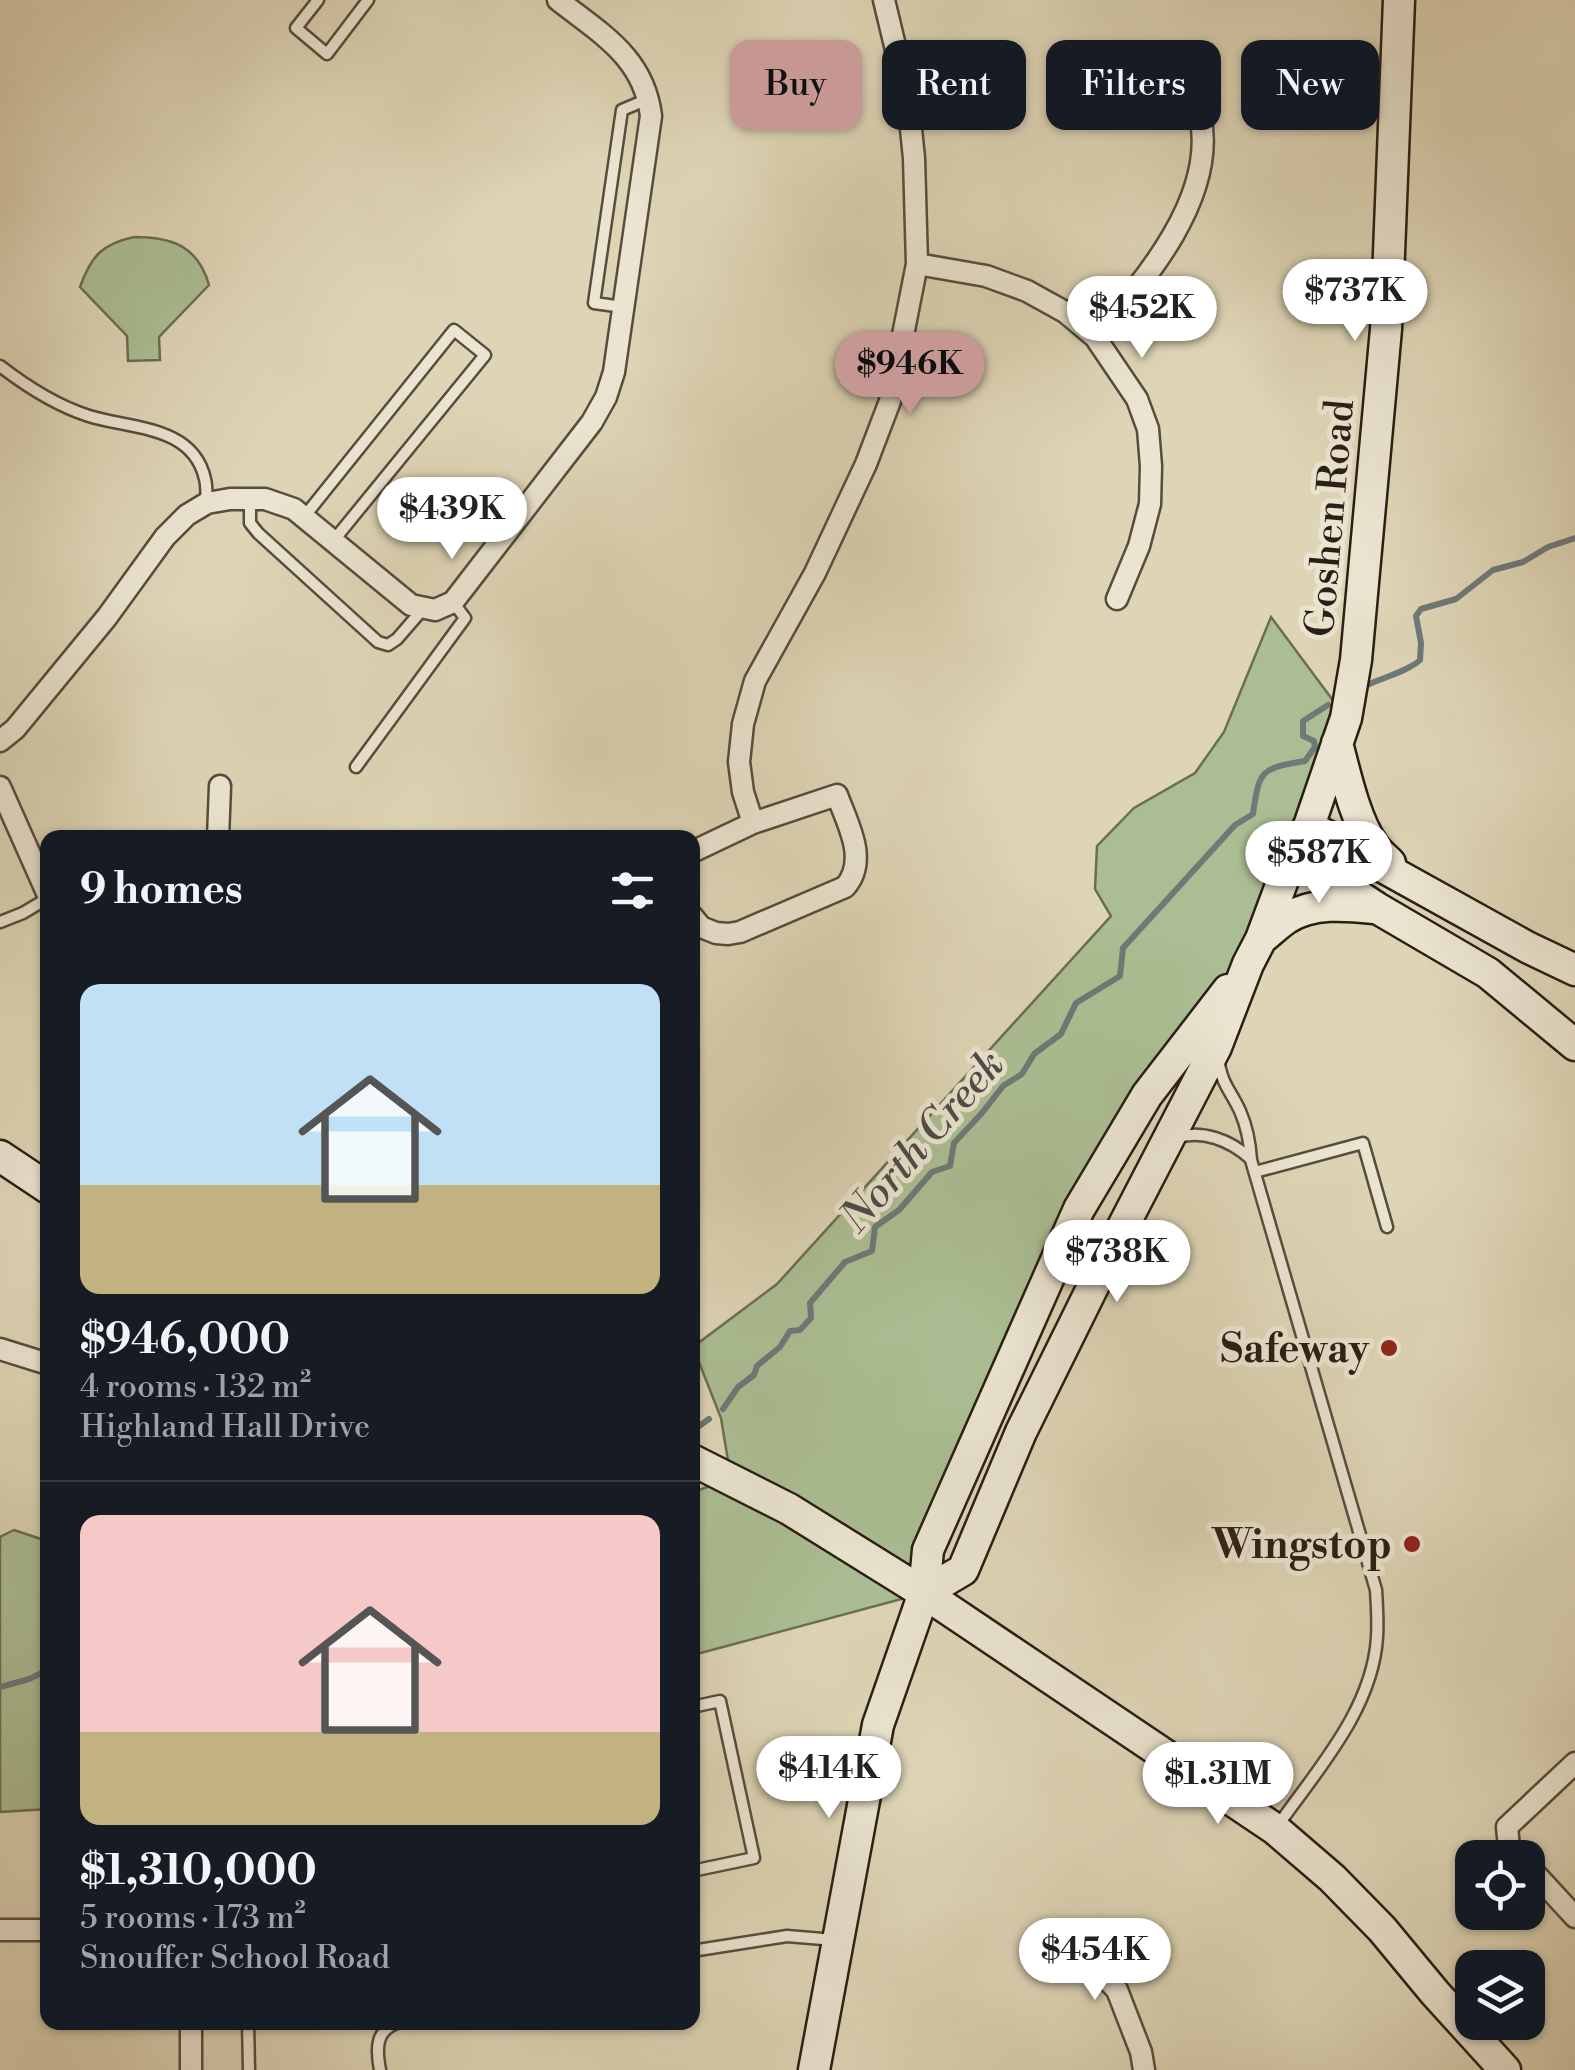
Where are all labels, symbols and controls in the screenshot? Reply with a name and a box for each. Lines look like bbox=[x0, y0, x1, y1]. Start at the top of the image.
chip: Buy bbox=[730, 40, 862, 130]
chip: Rent bbox=[882, 40, 1026, 130]
chip: Filters bbox=[1046, 40, 1221, 130]
chip: New bbox=[1241, 40, 1379, 130]
pin: $737K bbox=[1285, 259, 1425, 344]
text: $737K bbox=[1305, 271, 1405, 311]
pin: $452K bbox=[1072, 276, 1212, 361]
text: $452K bbox=[1089, 288, 1195, 328]
pin: $946K bbox=[840, 332, 980, 417]
text: $946K bbox=[857, 344, 963, 384]
street label: Goshen Road bbox=[1296, 397, 1366, 639]
pin: $439K bbox=[382, 477, 522, 562]
text: $439K bbox=[399, 489, 505, 529]
pin: $587K bbox=[1249, 821, 1389, 906]
text: $587K bbox=[1267, 833, 1371, 873]
icon: filters bbox=[605, 863, 660, 918]
text: 9 homes bbox=[80, 864, 243, 917]
water label: North Creek bbox=[829, 1040, 1016, 1244]
icon: home bbox=[280, 1049, 460, 1229]
pin: $738K bbox=[1047, 1220, 1187, 1305]
text: $738K bbox=[1065, 1232, 1169, 1272]
text: $946,000 bbox=[80, 1314, 290, 1367]
place label: Safeway bbox=[1220, 1325, 1370, 1375]
marker: Safeway bbox=[1378, 1337, 1400, 1359]
text: 4 rooms · 132 m² bbox=[80, 1367, 311, 1407]
text: Highland Hall Drive bbox=[80, 1407, 370, 1447]
place label: Wingstop bbox=[1211, 1521, 1392, 1571]
marker: Wingstop bbox=[1401, 1533, 1423, 1555]
icon: home bbox=[280, 1580, 460, 1760]
pin: $414K bbox=[759, 1736, 899, 1821]
pin: $1.31M bbox=[1137, 1742, 1299, 1827]
text: $414K bbox=[778, 1748, 880, 1788]
text: $1.31M bbox=[1165, 1754, 1271, 1794]
map controls bbox=[1455, 1840, 1545, 2040]
button: locate bbox=[1455, 1840, 1545, 1930]
text: $1,310,000 bbox=[80, 1845, 317, 1898]
text: 5 rooms · 173 m² bbox=[80, 1898, 306, 1938]
pin: $454K bbox=[1025, 1918, 1165, 2003]
text: $454K bbox=[1041, 1930, 1149, 1970]
text: Snouffer School Road bbox=[80, 1938, 390, 1978]
button: layers bbox=[1455, 1950, 1545, 2040]

